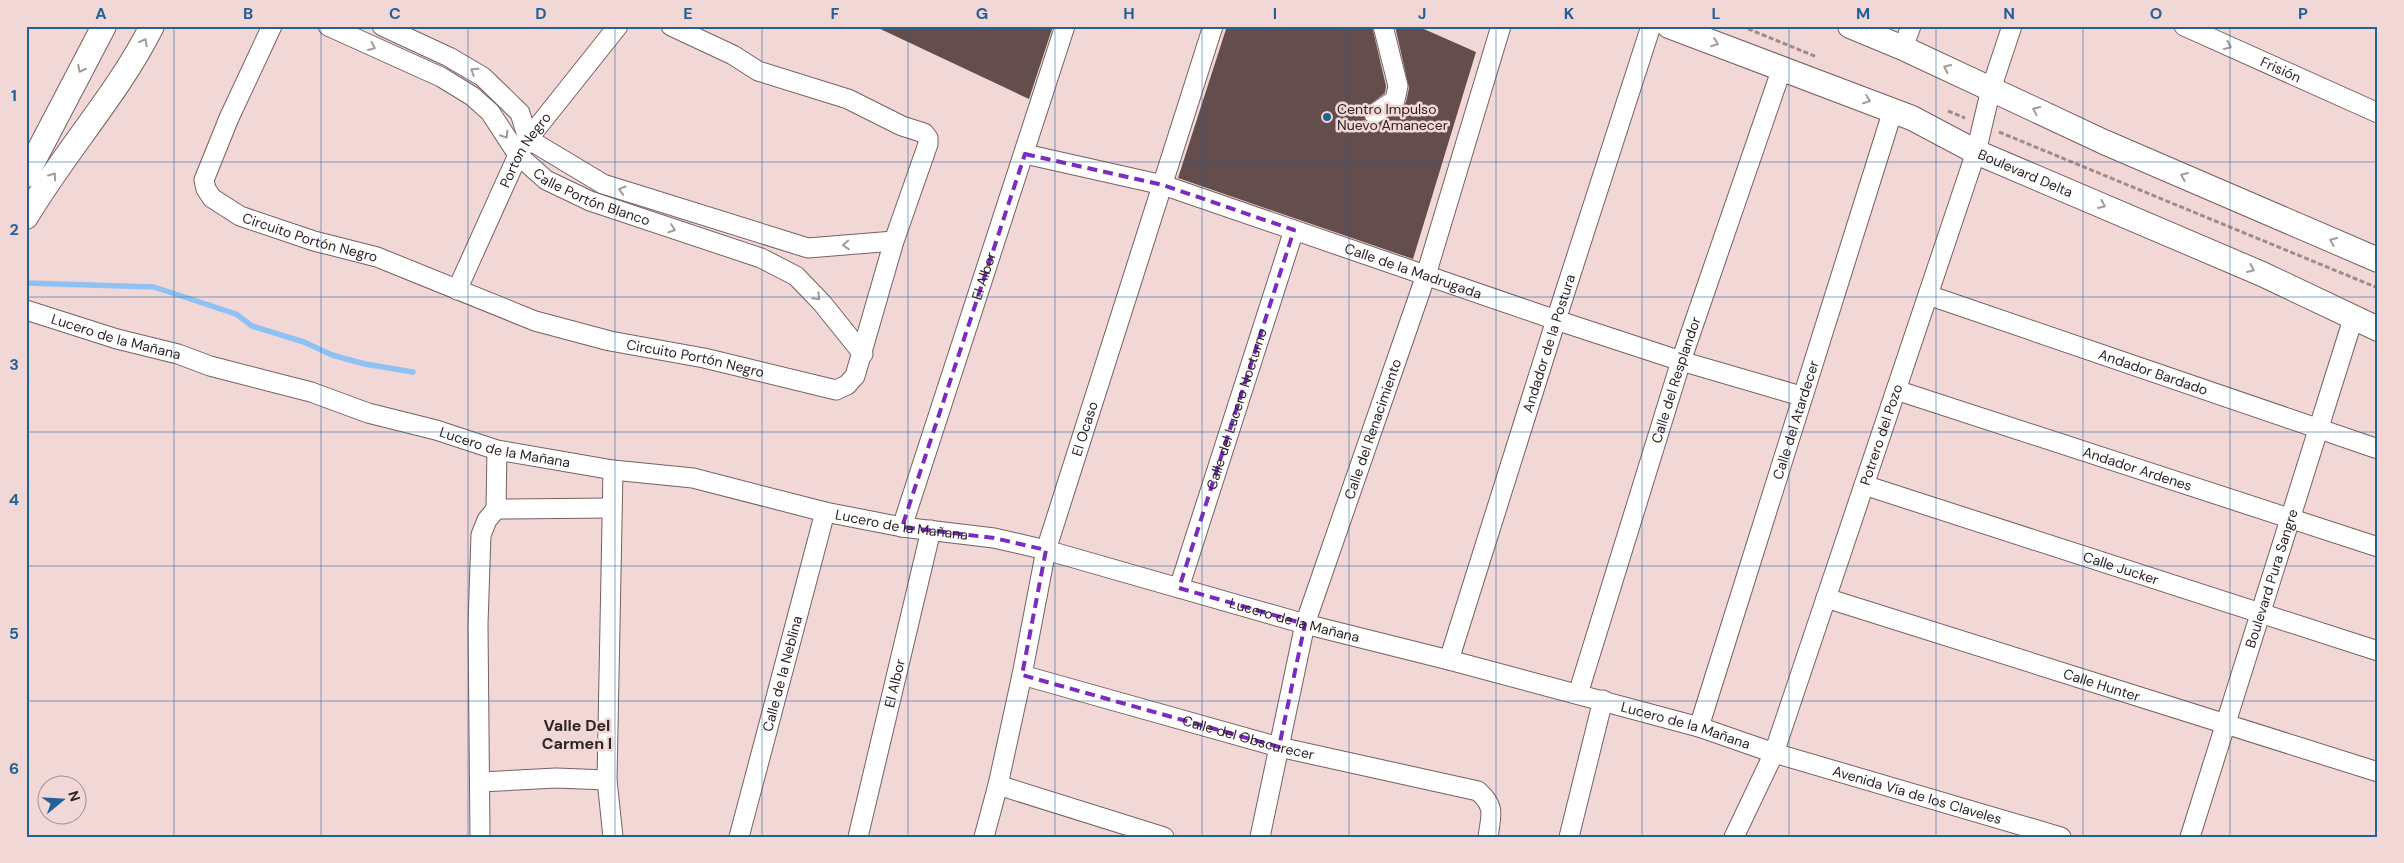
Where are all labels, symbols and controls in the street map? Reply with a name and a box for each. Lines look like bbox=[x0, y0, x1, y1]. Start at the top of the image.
text: A bbox=[95, 3, 107, 24]
text: B bbox=[243, 3, 253, 24]
text: C bbox=[389, 3, 401, 24]
text: D bbox=[535, 3, 547, 24]
text: E bbox=[683, 3, 693, 24]
text: F bbox=[831, 3, 840, 24]
text: G bbox=[976, 3, 988, 24]
text: H bbox=[1123, 3, 1135, 24]
text: I bbox=[1273, 3, 1277, 24]
text: J bbox=[1418, 3, 1426, 24]
text: K bbox=[1564, 3, 1575, 24]
text: L bbox=[1712, 3, 1721, 24]
text: M bbox=[1856, 3, 1870, 24]
text: N bbox=[2003, 3, 2015, 24]
text: O bbox=[2150, 3, 2162, 24]
text: P bbox=[2298, 3, 2308, 24]
one-way arrow bbox=[1710, 37, 1718, 47]
one-way arrow bbox=[138, 38, 148, 47]
one-way arrow bbox=[2223, 40, 2232, 51]
one-way arrow bbox=[367, 41, 376, 51]
street label: Frisión bbox=[2257, 52, 2304, 86]
one-way arrow bbox=[77, 64, 87, 73]
one-way arrow bbox=[1943, 64, 1952, 74]
one-way arrow bbox=[471, 68, 480, 77]
text: 1 bbox=[11, 85, 17, 106]
one-way arrow bbox=[1862, 94, 1870, 104]
place label: Centro Impulso Nuevo Amanecer bbox=[1337, 100, 1448, 134]
one-way arrow bbox=[2032, 106, 2041, 116]
street label: Porton Negro bbox=[495, 109, 555, 190]
marker: Centro Impulso Nuevo Amanecer bbox=[1321, 111, 1333, 123]
one-way arrow bbox=[498, 129, 508, 138]
street label: Boulevard Delta bbox=[1975, 145, 2076, 201]
street label: Calle Portón Blanco bbox=[529, 164, 652, 229]
one-way arrow bbox=[47, 172, 56, 182]
one-way arrow bbox=[2180, 172, 2189, 183]
one-way arrow bbox=[619, 186, 627, 196]
one-way arrow bbox=[2097, 198, 2106, 209]
street label: Circuito Portón Negro bbox=[240, 208, 380, 266]
text: 2 bbox=[9, 219, 19, 240]
one-way arrow bbox=[668, 223, 676, 233]
one-way arrow bbox=[2329, 236, 2338, 247]
one-way arrow bbox=[842, 239, 850, 250]
street label: Calle de la Madrugada bbox=[1342, 239, 1484, 303]
street label: El Albor bbox=[967, 250, 1000, 302]
one-way arrow bbox=[2246, 263, 2255, 274]
street label: Andador de la Postura bbox=[1518, 272, 1579, 415]
one-way arrow bbox=[811, 292, 820, 301]
street label: Lucero de la Mañana bbox=[49, 310, 183, 363]
street label: Calle del Resplandor bbox=[1647, 314, 1705, 445]
street label: Calle del Lucero Nocturno bbox=[1202, 326, 1271, 492]
street label: Circuito Portón Negro bbox=[625, 335, 766, 381]
street label: Andador Bardado bbox=[2096, 345, 2210, 399]
text: 3 bbox=[9, 354, 19, 375]
street label: Calle del Renacimiento bbox=[1340, 356, 1405, 502]
street label: Calle del Atardecer bbox=[1768, 358, 1823, 482]
street label: Potrero del Pozo bbox=[1856, 382, 1906, 487]
street label: El Ocaso bbox=[1067, 399, 1102, 458]
street label: Lucero de la Mañana bbox=[437, 423, 572, 471]
street label: Andador Ardenes bbox=[2081, 442, 2194, 495]
text: 4 bbox=[9, 489, 19, 510]
street label: Lucero de la Mañana bbox=[834, 505, 969, 544]
street label: Boulevard Pura Sangre bbox=[2241, 507, 2302, 650]
street label: Calle Jucker bbox=[2081, 547, 2161, 589]
street label: Lucero de la Mañana bbox=[1227, 594, 1361, 646]
street label: Calle de la Neblina bbox=[758, 614, 806, 734]
text: 5 bbox=[9, 623, 19, 644]
street label: El Albor bbox=[880, 657, 909, 709]
street label: Calle Hunter bbox=[2061, 664, 2142, 705]
street label: Lucero de la Mañana bbox=[1619, 698, 1753, 753]
street label: Calle del Obscurecer bbox=[1180, 711, 1316, 764]
district label: Valle Del Carmen I bbox=[542, 715, 612, 754]
text: 6 bbox=[9, 758, 19, 779]
street label: Avenida Vía de los Claveles bbox=[1831, 762, 2004, 828]
north arrow bbox=[38, 776, 88, 826]
text: N bbox=[64, 788, 85, 804]

